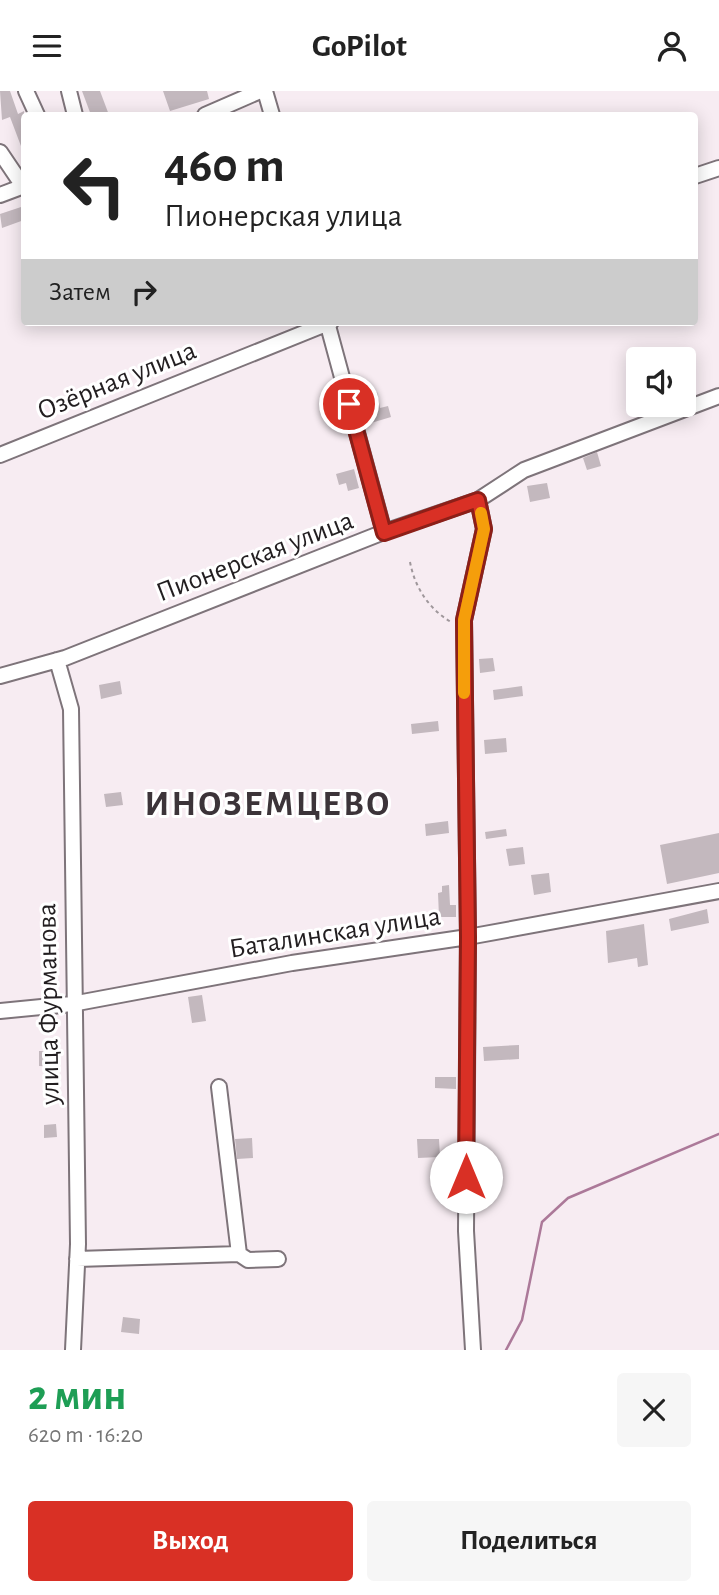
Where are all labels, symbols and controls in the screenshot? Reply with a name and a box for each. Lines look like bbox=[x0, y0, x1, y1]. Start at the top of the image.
icon: menu bbox=[28, 27, 66, 65]
icon: person bbox=[653, 27, 691, 65]
text: GoPilot bbox=[312, 30, 407, 62]
icon: left bbox=[49, 140, 140, 231]
text: 460 m bbox=[164, 142, 285, 191]
text: Пионерская улица bbox=[164, 200, 402, 232]
icon: right bbox=[125, 273, 163, 311]
text: Затем bbox=[49, 279, 111, 305]
street label: Озёрная улица bbox=[34, 336, 201, 426]
map controls bbox=[626, 347, 696, 417]
button: sound bbox=[626, 347, 696, 417]
pin bbox=[319, 374, 379, 434]
icon: arrive bbox=[330, 385, 368, 423]
street label: Пионерская улица bbox=[153, 506, 358, 607]
district label: ИНОЗЕМЦЕВО bbox=[144, 787, 392, 822]
street label: Баталинская улица bbox=[227, 902, 443, 964]
street label: улица Фурманова bbox=[33, 903, 65, 1106]
position arrow bbox=[429, 1140, 503, 1214]
button: close bbox=[617, 1373, 691, 1447]
text: 2 мин bbox=[28, 1375, 126, 1417]
text: 620 m · 16:20 bbox=[28, 1424, 143, 1447]
button: Выход bbox=[28, 1501, 353, 1581]
button: Поделиться bbox=[367, 1501, 691, 1581]

